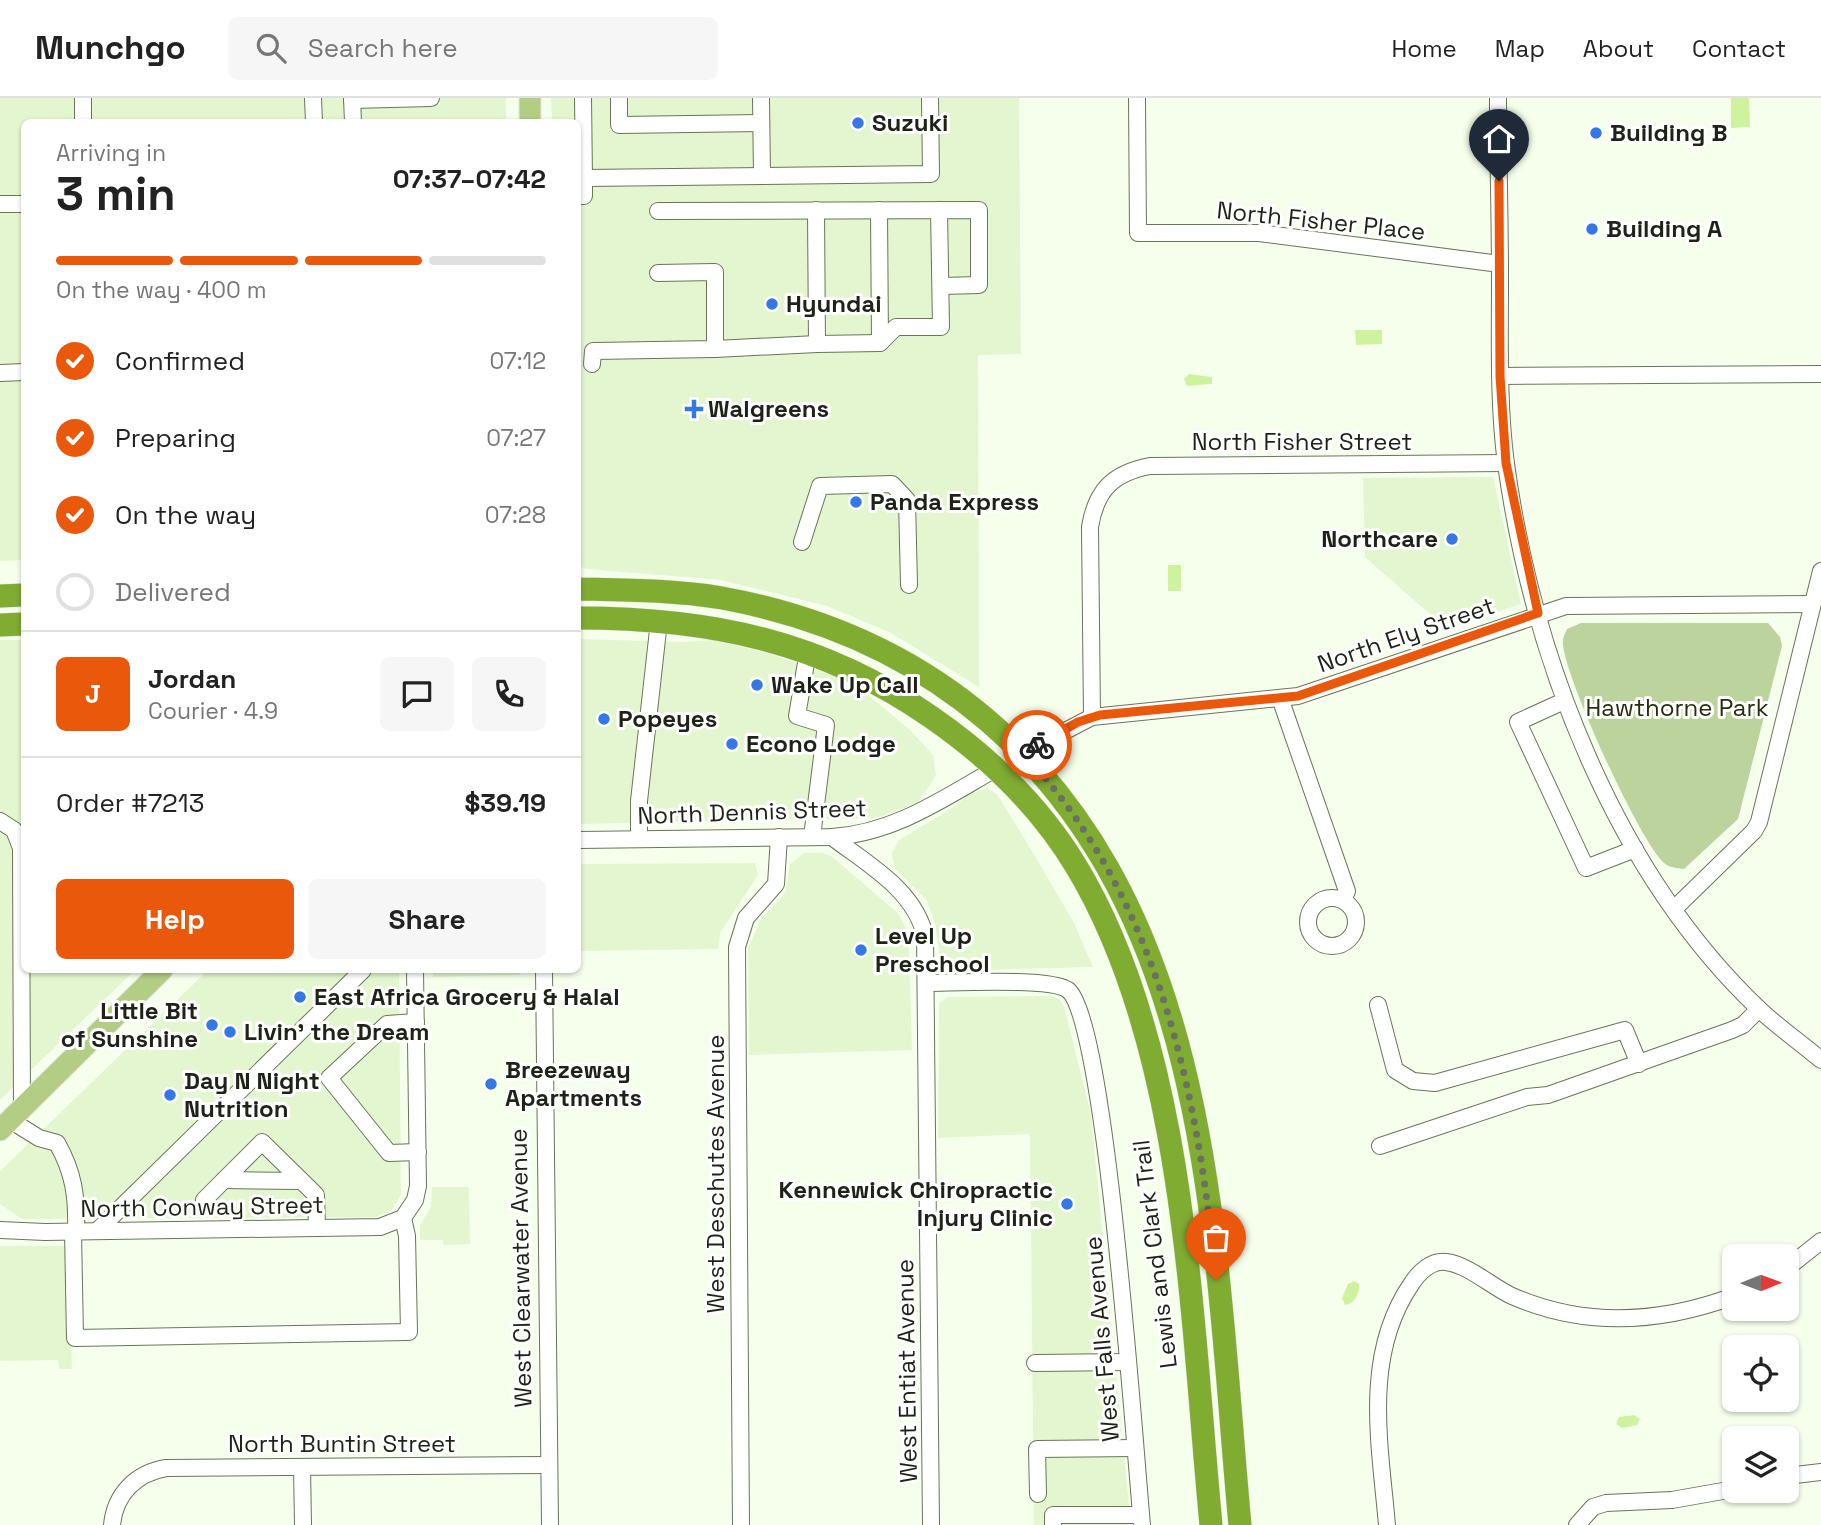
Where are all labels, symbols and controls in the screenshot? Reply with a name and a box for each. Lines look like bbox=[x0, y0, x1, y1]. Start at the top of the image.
search box bbox=[228, 17, 718, 80]
text: Munchgo bbox=[35, 27, 186, 69]
icon: search bbox=[252, 29, 290, 67]
text: Search here bbox=[308, 31, 458, 65]
text: Home bbox=[1391, 33, 1457, 64]
text: Map bbox=[1495, 33, 1545, 64]
text: About bbox=[1583, 33, 1654, 64]
text: Contact bbox=[1692, 33, 1786, 64]
place label: Suzuki bbox=[872, 107, 948, 138]
pin bbox=[1469, 109, 1529, 181]
marker: Suzuki bbox=[850, 115, 866, 131]
place label: Building B bbox=[1610, 117, 1727, 148]
icon: home bbox=[1480, 120, 1518, 158]
marker: Building B bbox=[1588, 125, 1604, 141]
text: Arriving in bbox=[56, 138, 166, 168]
text: 07:37–07:42 bbox=[393, 162, 546, 196]
text: 3 min bbox=[56, 165, 176, 223]
street label: North Fisher Place bbox=[1215, 194, 1427, 247]
place label: Building A bbox=[1606, 213, 1722, 244]
marker: Building A bbox=[1584, 221, 1600, 237]
text: On the way · 400 m bbox=[56, 275, 267, 305]
place label: Hyundai bbox=[786, 288, 882, 319]
marker: Hyundai bbox=[764, 296, 780, 312]
icon: check bbox=[56, 342, 94, 380]
text: Confirmed bbox=[115, 344, 245, 378]
text: 07:12 bbox=[489, 346, 546, 376]
place label: Walgreens bbox=[708, 393, 829, 424]
marker: Walgreens bbox=[686, 401, 702, 417]
icon: check bbox=[56, 419, 94, 457]
text: Preparing bbox=[115, 421, 236, 455]
text: 07:27 bbox=[486, 423, 546, 453]
street label: North Fisher Street bbox=[1192, 426, 1412, 457]
place label: Panda Express bbox=[870, 486, 1039, 517]
marker: Panda Express bbox=[848, 494, 864, 510]
icon: check bbox=[56, 496, 94, 534]
text: On the way bbox=[115, 498, 256, 532]
text: 07:28 bbox=[485, 500, 546, 530]
place label: Northcare bbox=[1321, 523, 1438, 554]
marker: Northcare bbox=[1444, 531, 1460, 547]
text: Delivered bbox=[115, 575, 231, 609]
street label: North Ely Street bbox=[1313, 590, 1498, 679]
button: chat bbox=[380, 657, 454, 731]
button: phone bbox=[472, 657, 546, 731]
text: Jordan bbox=[148, 662, 236, 696]
place label: Wake Up Call bbox=[771, 669, 919, 700]
text: J bbox=[85, 677, 101, 711]
marker: Wake Up Call bbox=[749, 677, 765, 693]
park label: Hawthorne Park bbox=[1585, 692, 1769, 723]
text: Courier · 4.9 bbox=[148, 696, 278, 726]
place label: Popeyes bbox=[618, 703, 717, 734]
courier bbox=[1002, 710, 1072, 780]
marker: Popeyes bbox=[596, 711, 612, 727]
icon: bike bbox=[1018, 726, 1056, 764]
place label: Econo Lodge bbox=[746, 728, 896, 759]
marker: Econo Lodge bbox=[724, 736, 740, 752]
text: Order #7213 bbox=[56, 786, 204, 820]
text: $39.19 bbox=[464, 786, 546, 820]
street label: North Dennis Street bbox=[637, 792, 867, 831]
button: Help bbox=[56, 879, 294, 959]
button: Share bbox=[308, 879, 546, 959]
place label: Level Up Preschool bbox=[875, 920, 990, 979]
marker: Level Up Preschool bbox=[853, 942, 869, 958]
place label: East Africa Grocery & Halal bbox=[314, 981, 620, 1012]
marker: East Africa Grocery & Halal bbox=[292, 989, 308, 1005]
place label: Little Bit of Sunshine bbox=[61, 995, 198, 1054]
place label: Livin' the Dream bbox=[244, 1016, 429, 1047]
marker: Little Bit of Sunshine bbox=[204, 1017, 220, 1033]
marker: Livin' the Dream bbox=[222, 1024, 238, 1040]
street label: West Deschutes Avenue bbox=[700, 1035, 731, 1313]
place label: Breezeway Apartments bbox=[505, 1054, 642, 1113]
place label: Day N Night Nutrition bbox=[184, 1065, 320, 1124]
marker: Breezeway Apartments bbox=[483, 1076, 499, 1092]
marker: Day N Night Nutrition bbox=[162, 1087, 178, 1103]
street label: West Clearwater Avenue bbox=[503, 1128, 538, 1408]
street label: Lewis and Clark Trail bbox=[1125, 1138, 1184, 1370]
place label: Kennewick Chiropractic Injury Clinic bbox=[779, 1174, 1053, 1233]
street label: North Conway Street bbox=[80, 1189, 324, 1224]
marker: Kennewick Chiropractic Injury Clinic bbox=[1059, 1196, 1075, 1212]
pin bbox=[1186, 1208, 1246, 1280]
icon: bag bbox=[1197, 1219, 1235, 1257]
street label: West Falls Avenue bbox=[1077, 1235, 1126, 1443]
north arrow bbox=[1722, 1244, 1799, 1321]
map controls bbox=[1722, 1244, 1799, 1503]
street label: West Entiat Avenue bbox=[889, 1259, 924, 1483]
button: locate bbox=[1722, 1335, 1799, 1412]
button: layers bbox=[1722, 1426, 1799, 1503]
street label: North Buntin Street bbox=[228, 1428, 456, 1459]

